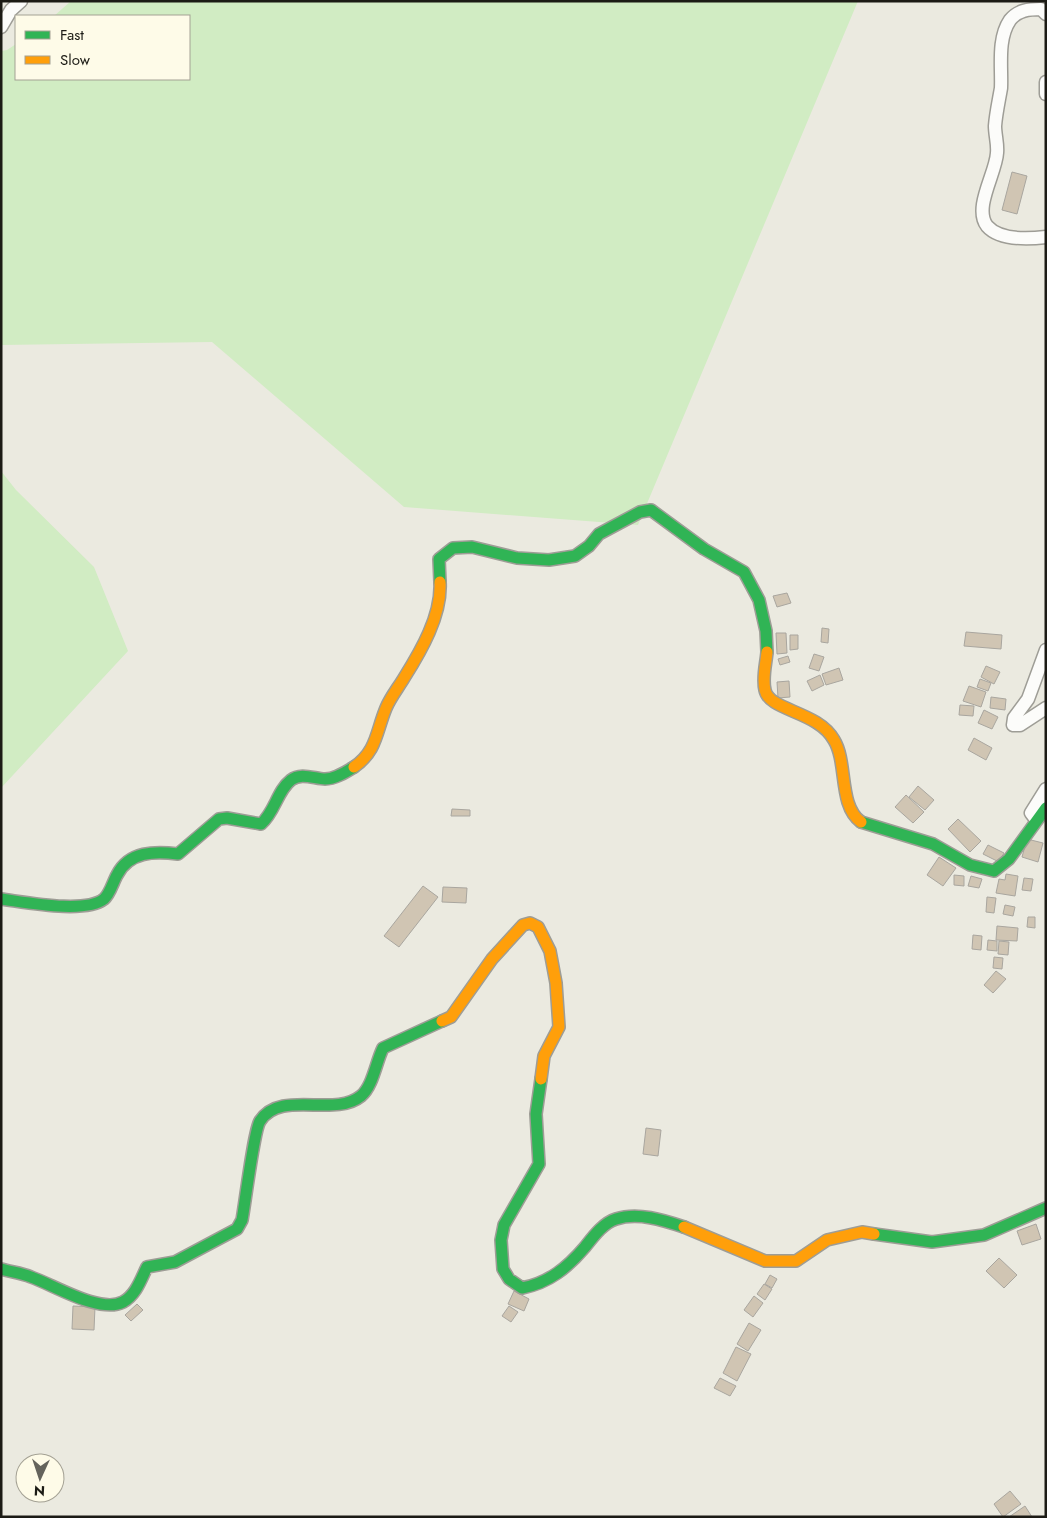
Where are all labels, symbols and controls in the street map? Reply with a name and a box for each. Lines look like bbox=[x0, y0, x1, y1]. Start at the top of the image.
legend bbox=[15, 15, 190, 80]
text: Fast bbox=[60, 24, 84, 46]
text: Slow bbox=[60, 49, 91, 71]
north arrow bbox=[15, 1453, 65, 1503]
text: N bbox=[33, 1481, 45, 1501]

